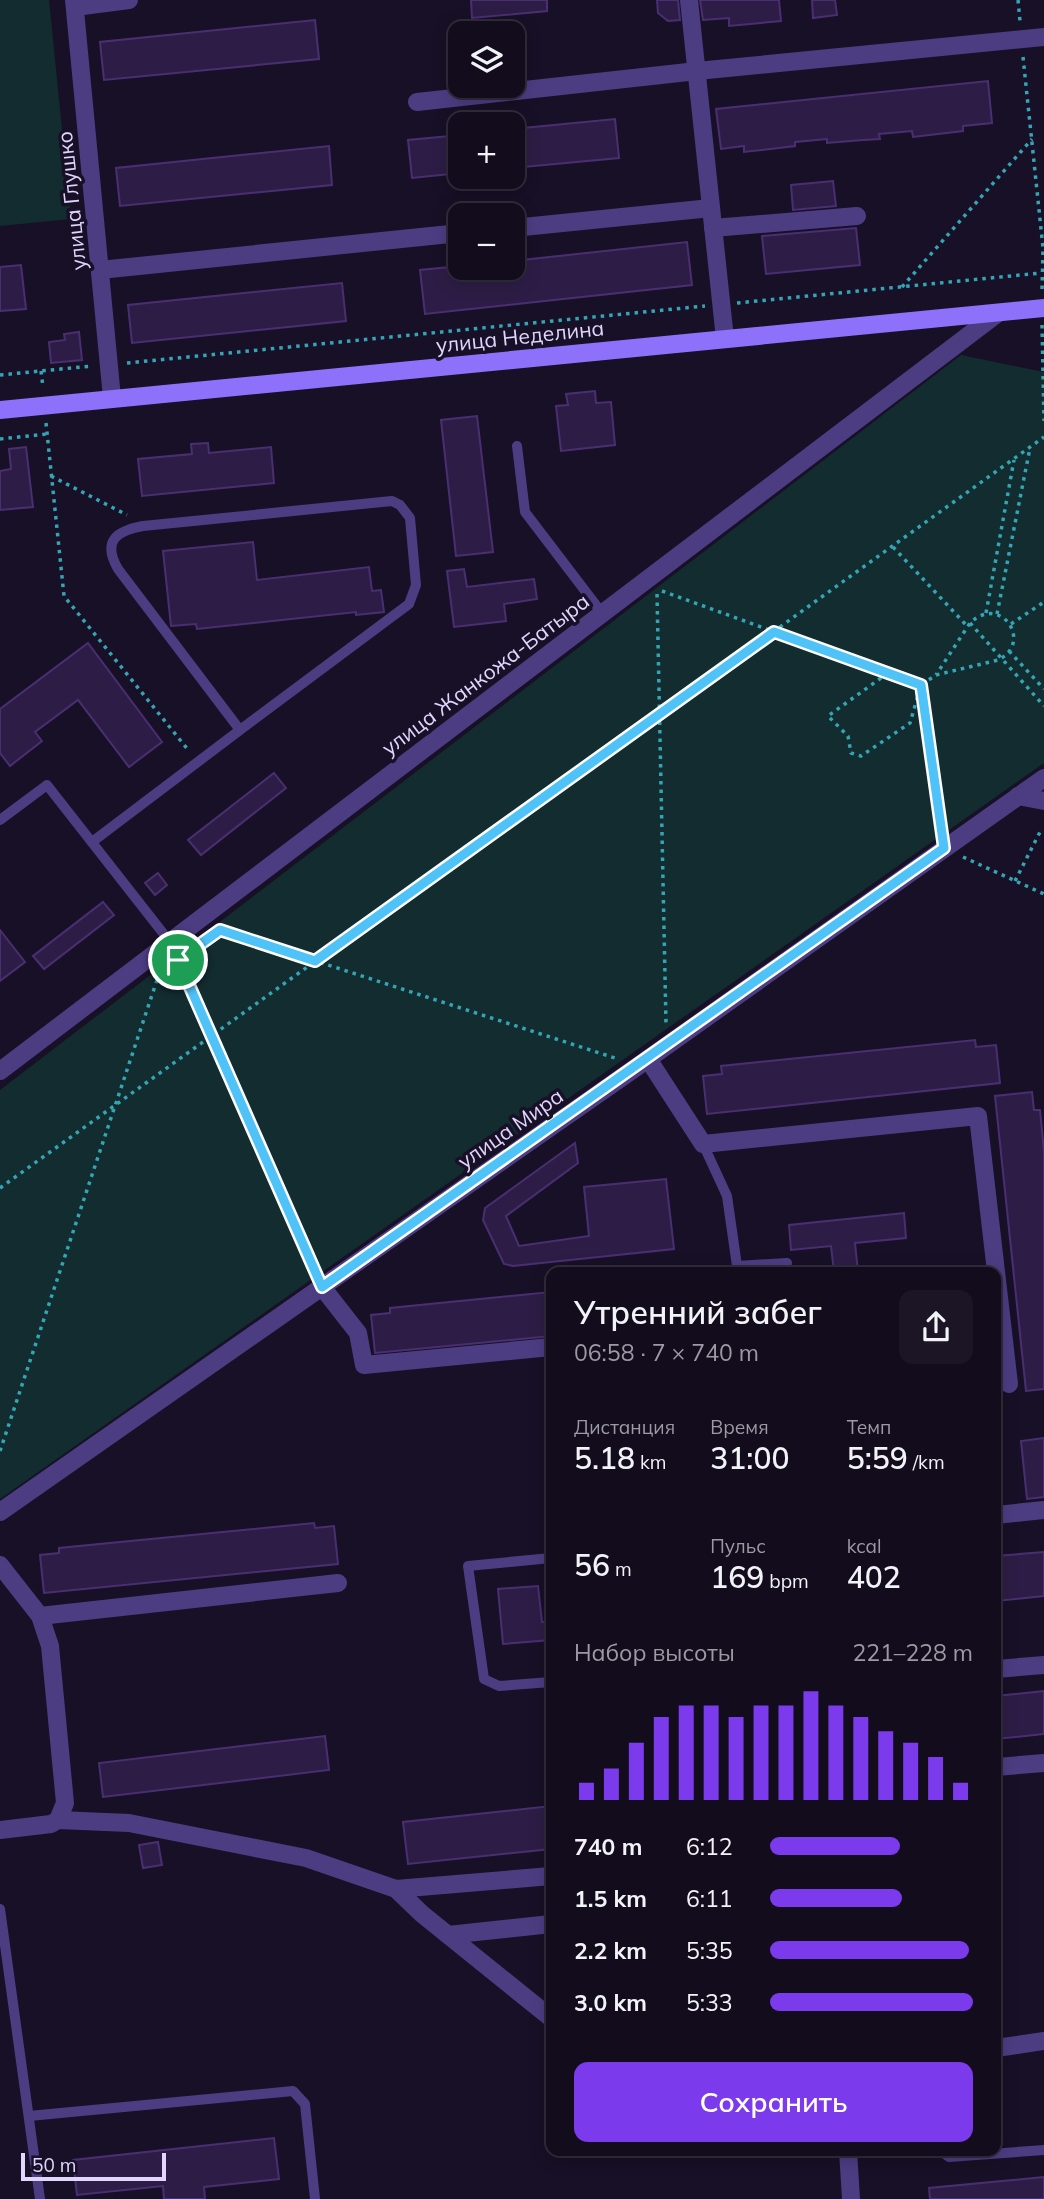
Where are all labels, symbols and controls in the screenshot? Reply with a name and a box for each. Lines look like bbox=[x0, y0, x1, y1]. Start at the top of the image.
map controls bbox=[448, 21, 525, 280]
button: layers bbox=[448, 21, 525, 98]
button: + bbox=[448, 112, 525, 189]
street label: улица Глушко bbox=[51, 130, 91, 272]
button: − bbox=[448, 203, 525, 280]
street label: улица Неделина bbox=[435, 314, 605, 358]
street label: улица Жанкожа-Батыра bbox=[376, 587, 594, 761]
pin bbox=[148, 930, 208, 990]
icon: arrive bbox=[159, 941, 197, 979]
street label: улица Мира bbox=[452, 1082, 568, 1174]
button: share bbox=[899, 1290, 973, 1364]
text: Утренний забег bbox=[574, 1292, 822, 1332]
text: 06:58 · 7 × 740 m bbox=[574, 1338, 759, 1367]
text: Дистанция bbox=[574, 1415, 675, 1439]
text: Время bbox=[710, 1415, 769, 1439]
text: Темп bbox=[847, 1415, 891, 1439]
text: 5.18 bbox=[574, 1439, 635, 1477]
text: 31:00 bbox=[710, 1439, 789, 1477]
text: 5:59 bbox=[847, 1439, 908, 1477]
text: km bbox=[635, 1450, 667, 1474]
text: /km bbox=[908, 1450, 945, 1474]
text: Пульс bbox=[710, 1534, 766, 1558]
text: kcal bbox=[847, 1534, 881, 1558]
text: 56 bbox=[574, 1546, 610, 1584]
text: m bbox=[610, 1557, 632, 1581]
text: 169 bbox=[710, 1558, 764, 1596]
text: 402 bbox=[847, 1558, 901, 1596]
text: bpm bbox=[764, 1569, 809, 1593]
text: Набор высоты bbox=[574, 1638, 735, 1667]
text: 221–228 m bbox=[852, 1638, 973, 1667]
text: 740 m bbox=[574, 1832, 642, 1861]
text: 6:12 bbox=[686, 1832, 733, 1861]
text: 1.5 km bbox=[574, 1884, 647, 1913]
text: 6:11 bbox=[686, 1884, 733, 1913]
text: 2.2 km bbox=[574, 1936, 647, 1965]
text: 5:35 bbox=[686, 1936, 733, 1965]
text: 3.0 km bbox=[574, 1988, 647, 2017]
text: 5:33 bbox=[686, 1988, 733, 2017]
button: Сохранить bbox=[574, 2062, 973, 2142]
scale bar bbox=[21, 2150, 166, 2182]
text: 50 m bbox=[32, 2153, 76, 2177]

